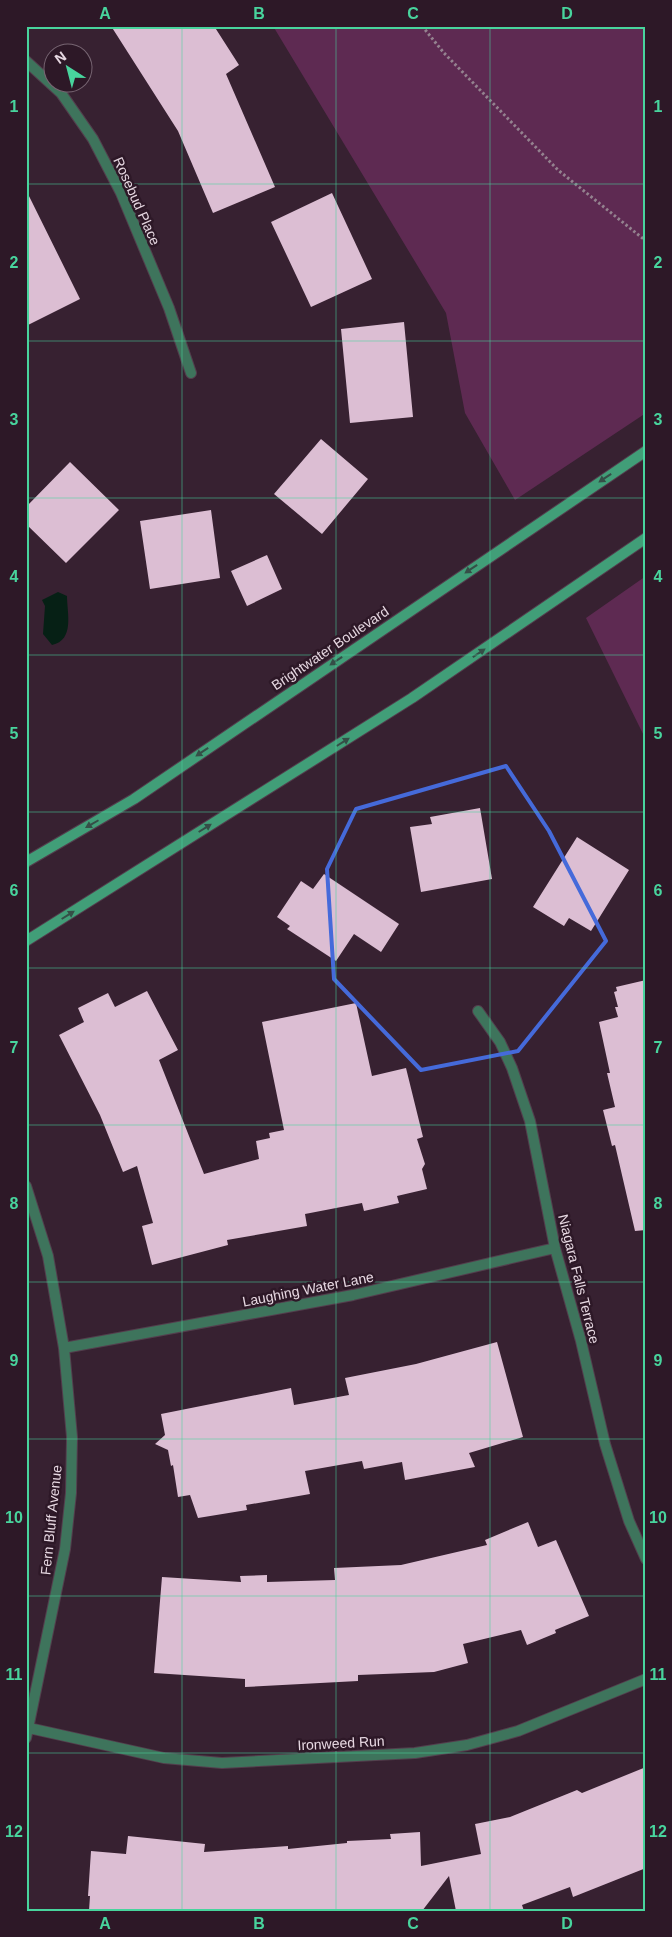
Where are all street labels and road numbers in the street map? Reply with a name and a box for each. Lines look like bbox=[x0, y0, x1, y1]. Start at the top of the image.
street label: Rosebud Place bbox=[110, 154, 164, 248]
street label: Brightwater Boulevard bbox=[268, 603, 392, 693]
street label: Niagara Falls Terrace bbox=[555, 1213, 603, 1346]
street label: Laughing Water Lane bbox=[241, 1268, 375, 1310]
street label: Fern Bluff Avenue bbox=[37, 1464, 65, 1576]
street label: Ironweed Run bbox=[297, 1733, 385, 1753]

